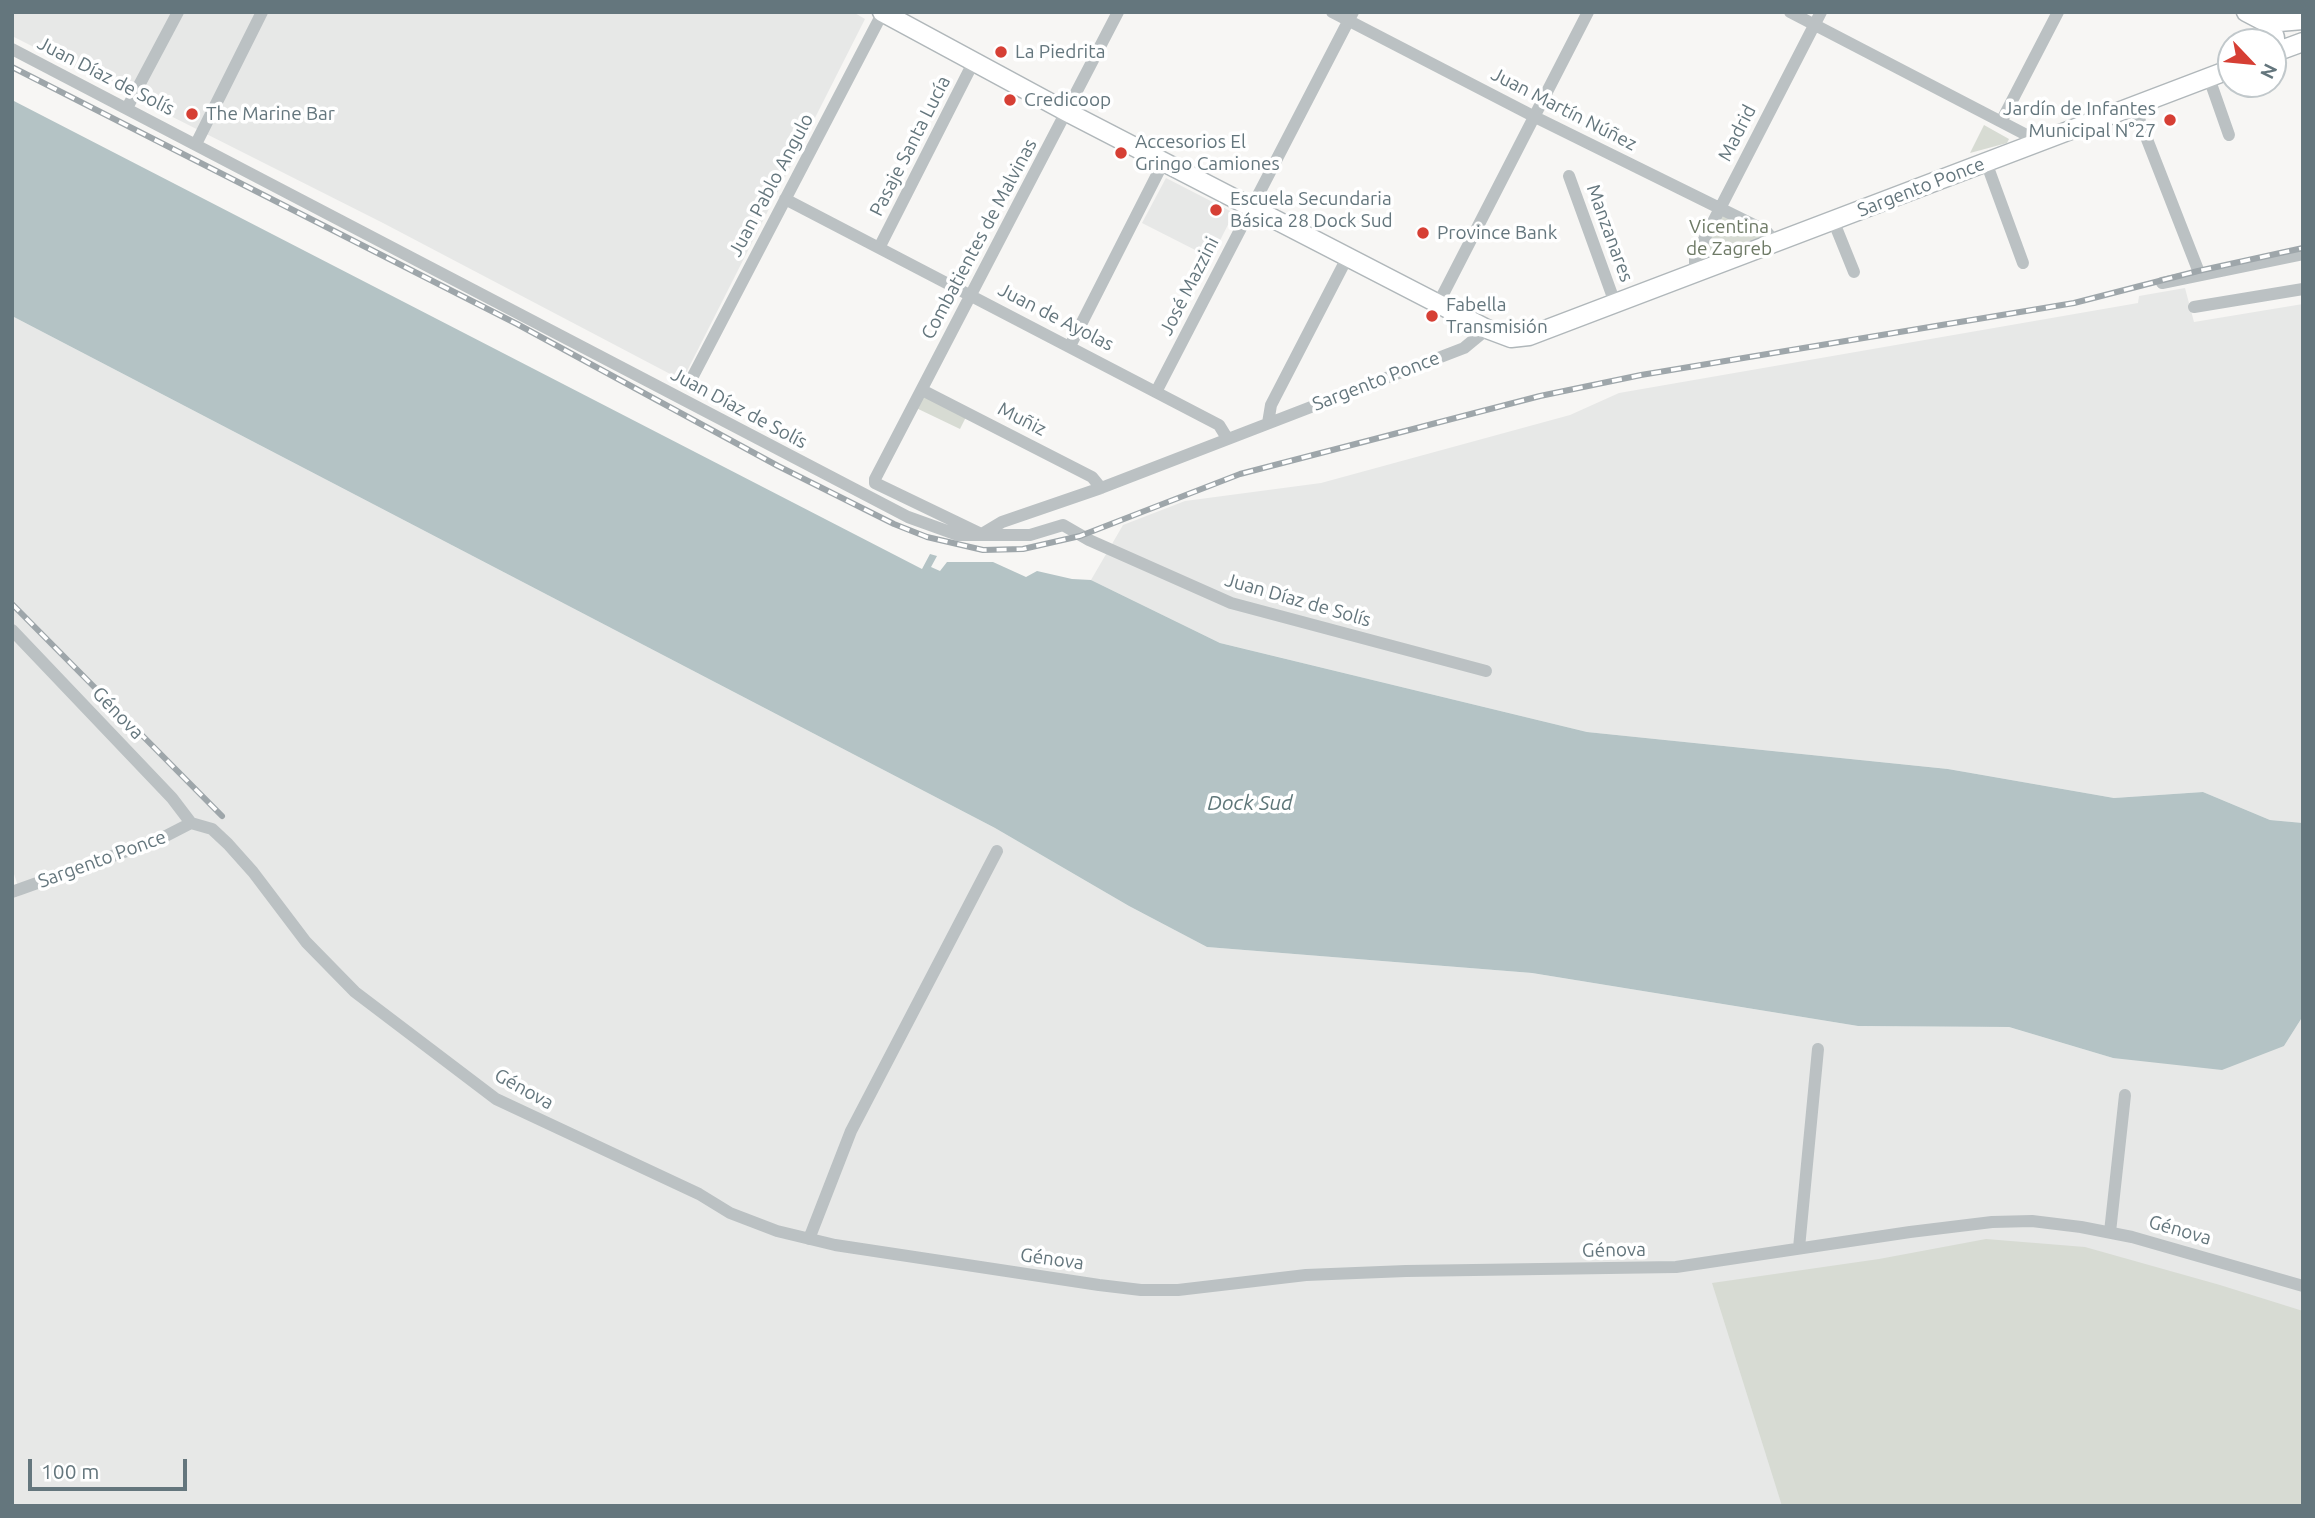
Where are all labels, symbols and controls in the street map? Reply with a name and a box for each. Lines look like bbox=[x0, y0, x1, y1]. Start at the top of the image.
north arrow bbox=[2217, 28, 2287, 98]
street label: Juan Díaz de Solís bbox=[34, 32, 178, 120]
place label: La Piedrita bbox=[1015, 41, 1105, 63]
marker: La Piedrita bbox=[993, 44, 1009, 60]
text: N bbox=[2256, 60, 2282, 83]
street label: Juan Martín Núñez bbox=[1487, 62, 1641, 156]
street label: Pasaje Santa Lucía bbox=[865, 72, 955, 220]
place label: Credicoop bbox=[1024, 89, 1111, 111]
marker: Credicoop bbox=[1002, 92, 1018, 108]
place label: Jardín de Infantes Municipal N°27 bbox=[2003, 98, 2156, 142]
street label: Madrid bbox=[1713, 101, 1761, 165]
place label: The Marine Bar bbox=[206, 103, 335, 125]
marker: The Marine Bar bbox=[184, 106, 200, 122]
street label: Juan Pablo Angulo bbox=[724, 110, 818, 260]
marker: Jardín de Infantes Municipal N°27 bbox=[2162, 112, 2178, 128]
place label: Accesorios El Gringo Camiones bbox=[1135, 131, 1280, 175]
street label: Combatientes de Malvinas bbox=[916, 135, 1042, 343]
marker: Accesorios El Gringo Camiones bbox=[1113, 145, 1129, 161]
street label: Sargento Ponce bbox=[1854, 152, 1988, 222]
street label: Manzanares bbox=[1582, 181, 1638, 285]
place label: Escuela Secundaria Básica 28 Dock Sud bbox=[1230, 188, 1393, 232]
marker: Escuela Secundaria Básica 28 Dock Sud bbox=[1208, 202, 1224, 218]
park label: Vicentina de Zagreb bbox=[1686, 216, 1772, 260]
place label: Province Bank bbox=[1437, 222, 1557, 244]
marker: Province Bank bbox=[1415, 225, 1431, 241]
street label: José Mazzini bbox=[1154, 233, 1224, 339]
street label: Juan de Ayolas bbox=[994, 278, 1118, 356]
place label: Fabella Transmisión bbox=[1446, 294, 1548, 338]
marker: Fabella Transmisión bbox=[1424, 308, 1440, 324]
street label: Sargento Ponce bbox=[1309, 346, 1443, 416]
street label: Juan Díaz de Solís bbox=[667, 363, 811, 453]
street label: Muñiz bbox=[994, 397, 1050, 441]
street label: Juan Díaz de Solís bbox=[1222, 568, 1374, 632]
street label: Génova bbox=[88, 682, 148, 744]
water label: Dock Sud bbox=[1207, 790, 1293, 816]
street label: Sargento Ponce bbox=[35, 825, 169, 893]
street label: Génova bbox=[490, 1064, 558, 1114]
street label: Génova bbox=[2146, 1210, 2214, 1250]
street label: Génova bbox=[1582, 1238, 1646, 1262]
street label: Génova bbox=[1019, 1243, 1085, 1275]
scale bar bbox=[32, 1444, 191, 1488]
text: 100 m bbox=[41, 1459, 99, 1483]

